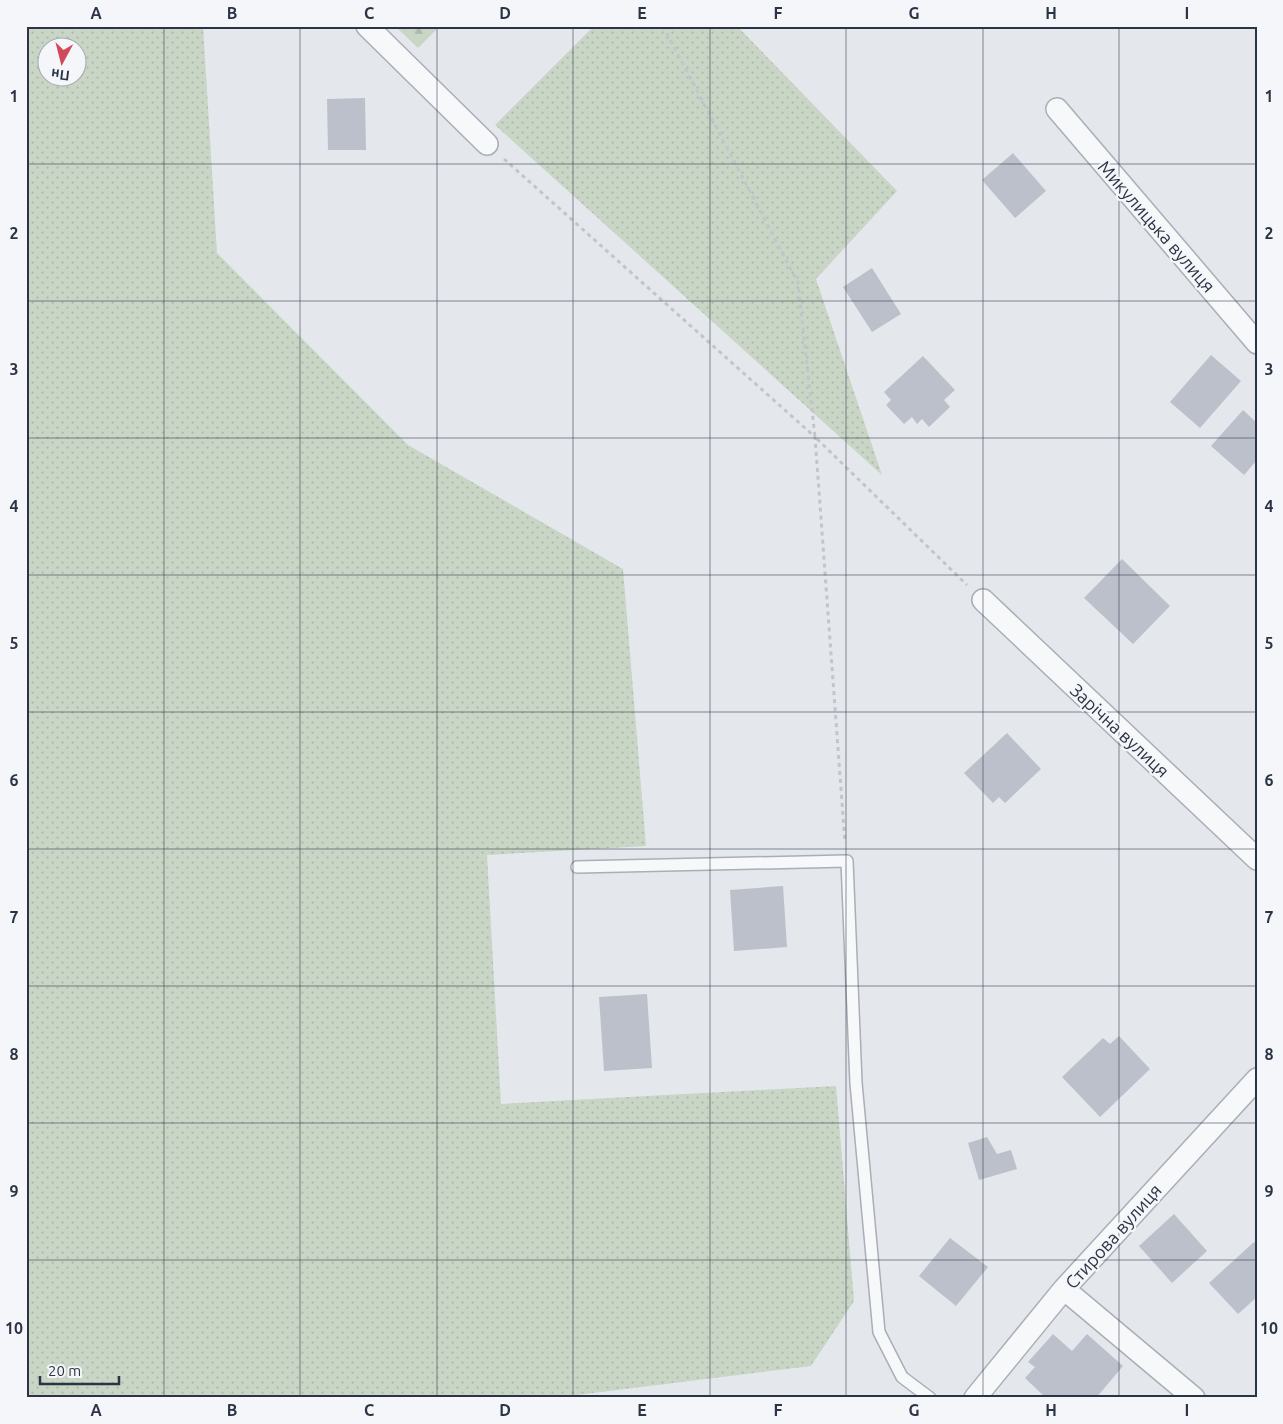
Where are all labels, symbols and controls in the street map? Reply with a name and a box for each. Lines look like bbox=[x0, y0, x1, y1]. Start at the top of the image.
text: A bbox=[90, 4, 102, 22]
text: B bbox=[227, 4, 237, 22]
text: C bbox=[364, 4, 374, 22]
text: D bbox=[499, 4, 511, 22]
text: E bbox=[637, 4, 647, 22]
text: F bbox=[774, 4, 783, 22]
text: G bbox=[908, 4, 920, 22]
text: H bbox=[1045, 4, 1057, 22]
text: I bbox=[1185, 4, 1189, 22]
north arrow bbox=[38, 38, 88, 88]
text: Пн bbox=[50, 66, 71, 84]
text: 1 bbox=[9, 87, 19, 105]
text: 1 bbox=[1264, 87, 1274, 105]
street label: Микулицька вулиця bbox=[1095, 156, 1219, 296]
text: 2 bbox=[9, 224, 19, 242]
text: 2 bbox=[1264, 224, 1274, 242]
text: 3 bbox=[9, 360, 19, 378]
text: 3 bbox=[1264, 360, 1274, 378]
text: 4 bbox=[9, 497, 19, 515]
text: 4 bbox=[1264, 497, 1274, 515]
text: 5 bbox=[9, 634, 19, 652]
text: 5 bbox=[1264, 634, 1274, 652]
street label: Зарічна вулиця bbox=[1067, 679, 1173, 781]
text: 6 bbox=[9, 771, 19, 789]
text: 6 bbox=[1264, 771, 1274, 789]
text: 7 bbox=[9, 908, 19, 926]
text: 7 bbox=[1264, 908, 1274, 926]
text: 8 bbox=[9, 1045, 19, 1063]
text: 8 bbox=[1264, 1045, 1274, 1063]
street label: Стирова вулиця bbox=[1061, 1180, 1165, 1292]
text: 9 bbox=[9, 1182, 19, 1200]
text: 9 bbox=[1264, 1182, 1274, 1200]
text: 10 bbox=[5, 1319, 23, 1337]
text: 10 bbox=[1260, 1319, 1278, 1337]
scale bar bbox=[40, 1354, 119, 1386]
text: 20 m bbox=[48, 1362, 81, 1379]
text: A bbox=[90, 1401, 102, 1419]
text: B bbox=[227, 1401, 237, 1419]
text: C bbox=[364, 1401, 374, 1419]
text: D bbox=[499, 1401, 511, 1419]
text: E bbox=[637, 1401, 647, 1419]
text: F bbox=[774, 1401, 783, 1419]
text: G bbox=[908, 1401, 920, 1419]
text: H bbox=[1045, 1401, 1057, 1419]
text: I bbox=[1185, 1401, 1189, 1419]

